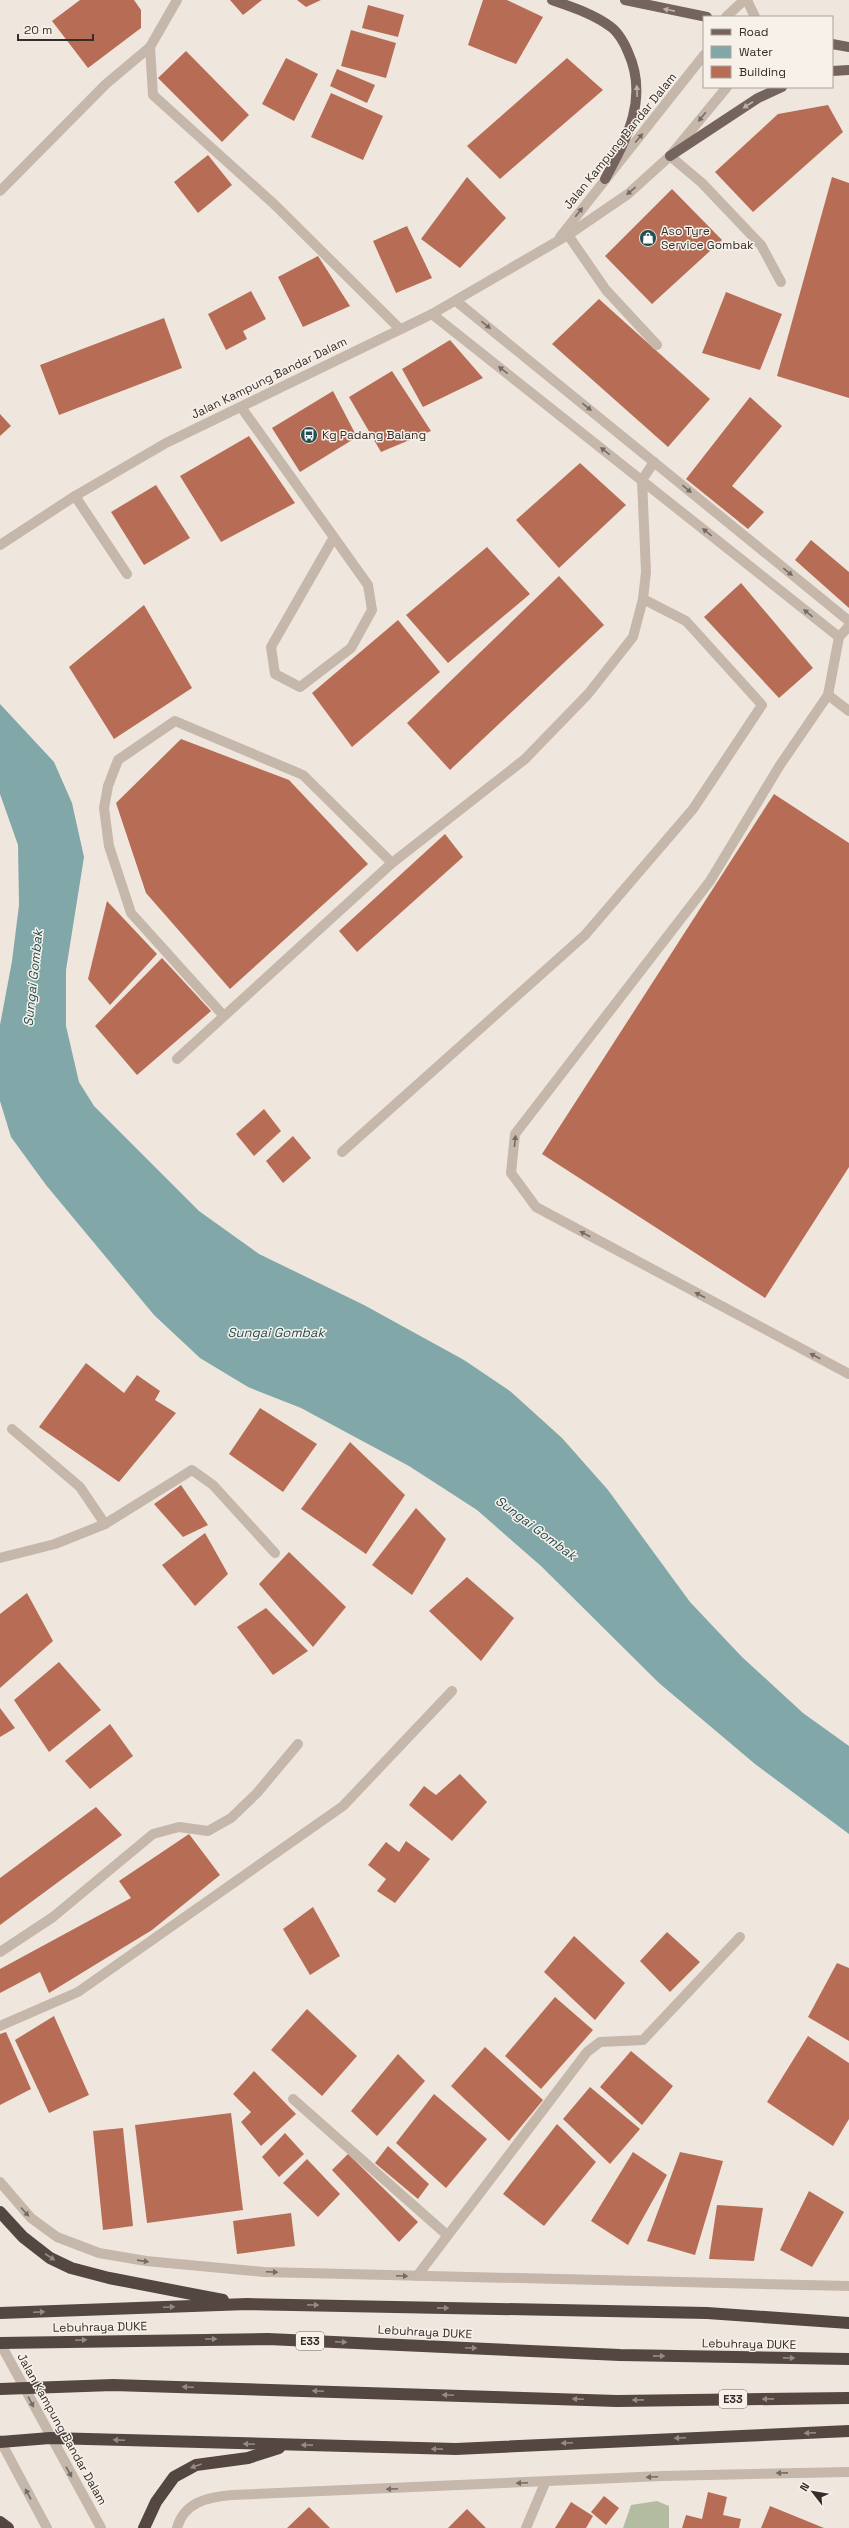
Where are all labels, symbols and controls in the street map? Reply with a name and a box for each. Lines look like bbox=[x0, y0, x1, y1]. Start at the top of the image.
one-way arrow bbox=[663, 7, 675, 13]
scale bar bbox=[18, 16, 93, 42]
legend bbox=[703, 16, 833, 88]
text: 20 m bbox=[24, 22, 52, 38]
text: Road bbox=[739, 24, 768, 40]
text: Water bbox=[739, 44, 773, 60]
text: Building bbox=[739, 64, 786, 80]
street label: Jalan Kampung Bandar Dalam bbox=[560, 69, 680, 213]
one-way arrow bbox=[633, 85, 640, 97]
one-way arrow bbox=[743, 101, 753, 109]
one-way arrow bbox=[698, 112, 707, 123]
one-way arrow bbox=[635, 133, 644, 143]
one-way arrow bbox=[625, 187, 636, 196]
one-way arrow bbox=[575, 207, 583, 218]
place label: Aso Tyre Service Gombak bbox=[661, 223, 754, 253]
shop icon: Aso Tyre Service Gombak bbox=[638, 228, 658, 248]
one-way arrow bbox=[480, 321, 491, 330]
street label: Jalan Kampung Bandar Dalam bbox=[189, 333, 349, 423]
one-way arrow bbox=[497, 366, 508, 375]
one-way arrow bbox=[581, 403, 592, 412]
bus stop icon: Kg Padang Balang bbox=[299, 425, 319, 445]
place label: Kg Padang Balang bbox=[322, 427, 426, 443]
one-way arrow bbox=[599, 447, 610, 456]
one-way arrow bbox=[682, 485, 693, 494]
one-way arrow bbox=[701, 528, 712, 536]
one-way arrow bbox=[783, 567, 793, 576]
one-way arrow bbox=[803, 609, 814, 617]
water label: Sungai Gombak bbox=[19, 927, 47, 1027]
one-way arrow bbox=[512, 1135, 518, 1147]
one-way arrow bbox=[579, 1231, 591, 1238]
one-way arrow bbox=[694, 1292, 705, 1298]
water label: Sungai Gombak bbox=[228, 1324, 326, 1341]
one-way arrow bbox=[809, 1353, 820, 1359]
water label: Sungai Gombak bbox=[492, 1492, 581, 1565]
one-way arrow bbox=[20, 2207, 30, 2217]
one-way arrow bbox=[44, 2253, 55, 2261]
one-way arrow bbox=[137, 2258, 149, 2264]
one-way arrow bbox=[266, 2269, 279, 2275]
one-way arrow bbox=[396, 2272, 408, 2279]
one-way arrow bbox=[307, 2302, 319, 2309]
one-way arrow bbox=[163, 2304, 176, 2310]
one-way arrow bbox=[437, 2305, 450, 2311]
one-way arrow bbox=[33, 2308, 45, 2315]
street label: Lebuhraya DUKE bbox=[53, 2318, 148, 2336]
street label: Lebuhraya DUKE bbox=[377, 2322, 473, 2342]
road number: E33 bbox=[296, 2332, 324, 2350]
street label: Lebuhraya DUKE bbox=[702, 2335, 797, 2353]
one-way arrow bbox=[205, 2336, 218, 2342]
one-way arrow bbox=[75, 2337, 88, 2343]
one-way arrow bbox=[335, 2339, 347, 2346]
one-way arrow bbox=[465, 2345, 477, 2352]
street label: Jalan Kampung Bandar Dalam bbox=[14, 2350, 110, 2508]
one-way arrow bbox=[653, 2353, 666, 2359]
one-way arrow bbox=[783, 2355, 796, 2361]
one-way arrow bbox=[182, 2384, 194, 2391]
one-way arrow bbox=[312, 2388, 324, 2395]
road number: E33 bbox=[719, 2390, 747, 2408]
one-way arrow bbox=[442, 2392, 454, 2399]
one-way arrow bbox=[28, 2396, 35, 2408]
one-way arrow bbox=[572, 2396, 584, 2403]
one-way arrow bbox=[761, 2396, 774, 2402]
one-way arrow bbox=[631, 2397, 644, 2403]
one-way arrow bbox=[804, 2429, 816, 2436]
one-way arrow bbox=[673, 2435, 686, 2441]
one-way arrow bbox=[112, 2437, 125, 2443]
one-way arrow bbox=[560, 2440, 573, 2446]
one-way arrow bbox=[242, 2441, 255, 2447]
one-way arrow bbox=[301, 2442, 313, 2449]
one-way arrow bbox=[431, 2445, 443, 2452]
one-way arrow bbox=[189, 2463, 201, 2469]
one-way arrow bbox=[66, 2466, 73, 2478]
one-way arrow bbox=[776, 2470, 788, 2477]
north arrow bbox=[793, 2472, 833, 2512]
one-way arrow bbox=[645, 2474, 658, 2480]
one-way arrow bbox=[516, 2480, 528, 2487]
text: N bbox=[797, 2480, 812, 2494]
one-way arrow bbox=[386, 2485, 398, 2492]
one-way arrow bbox=[24, 2488, 31, 2500]

